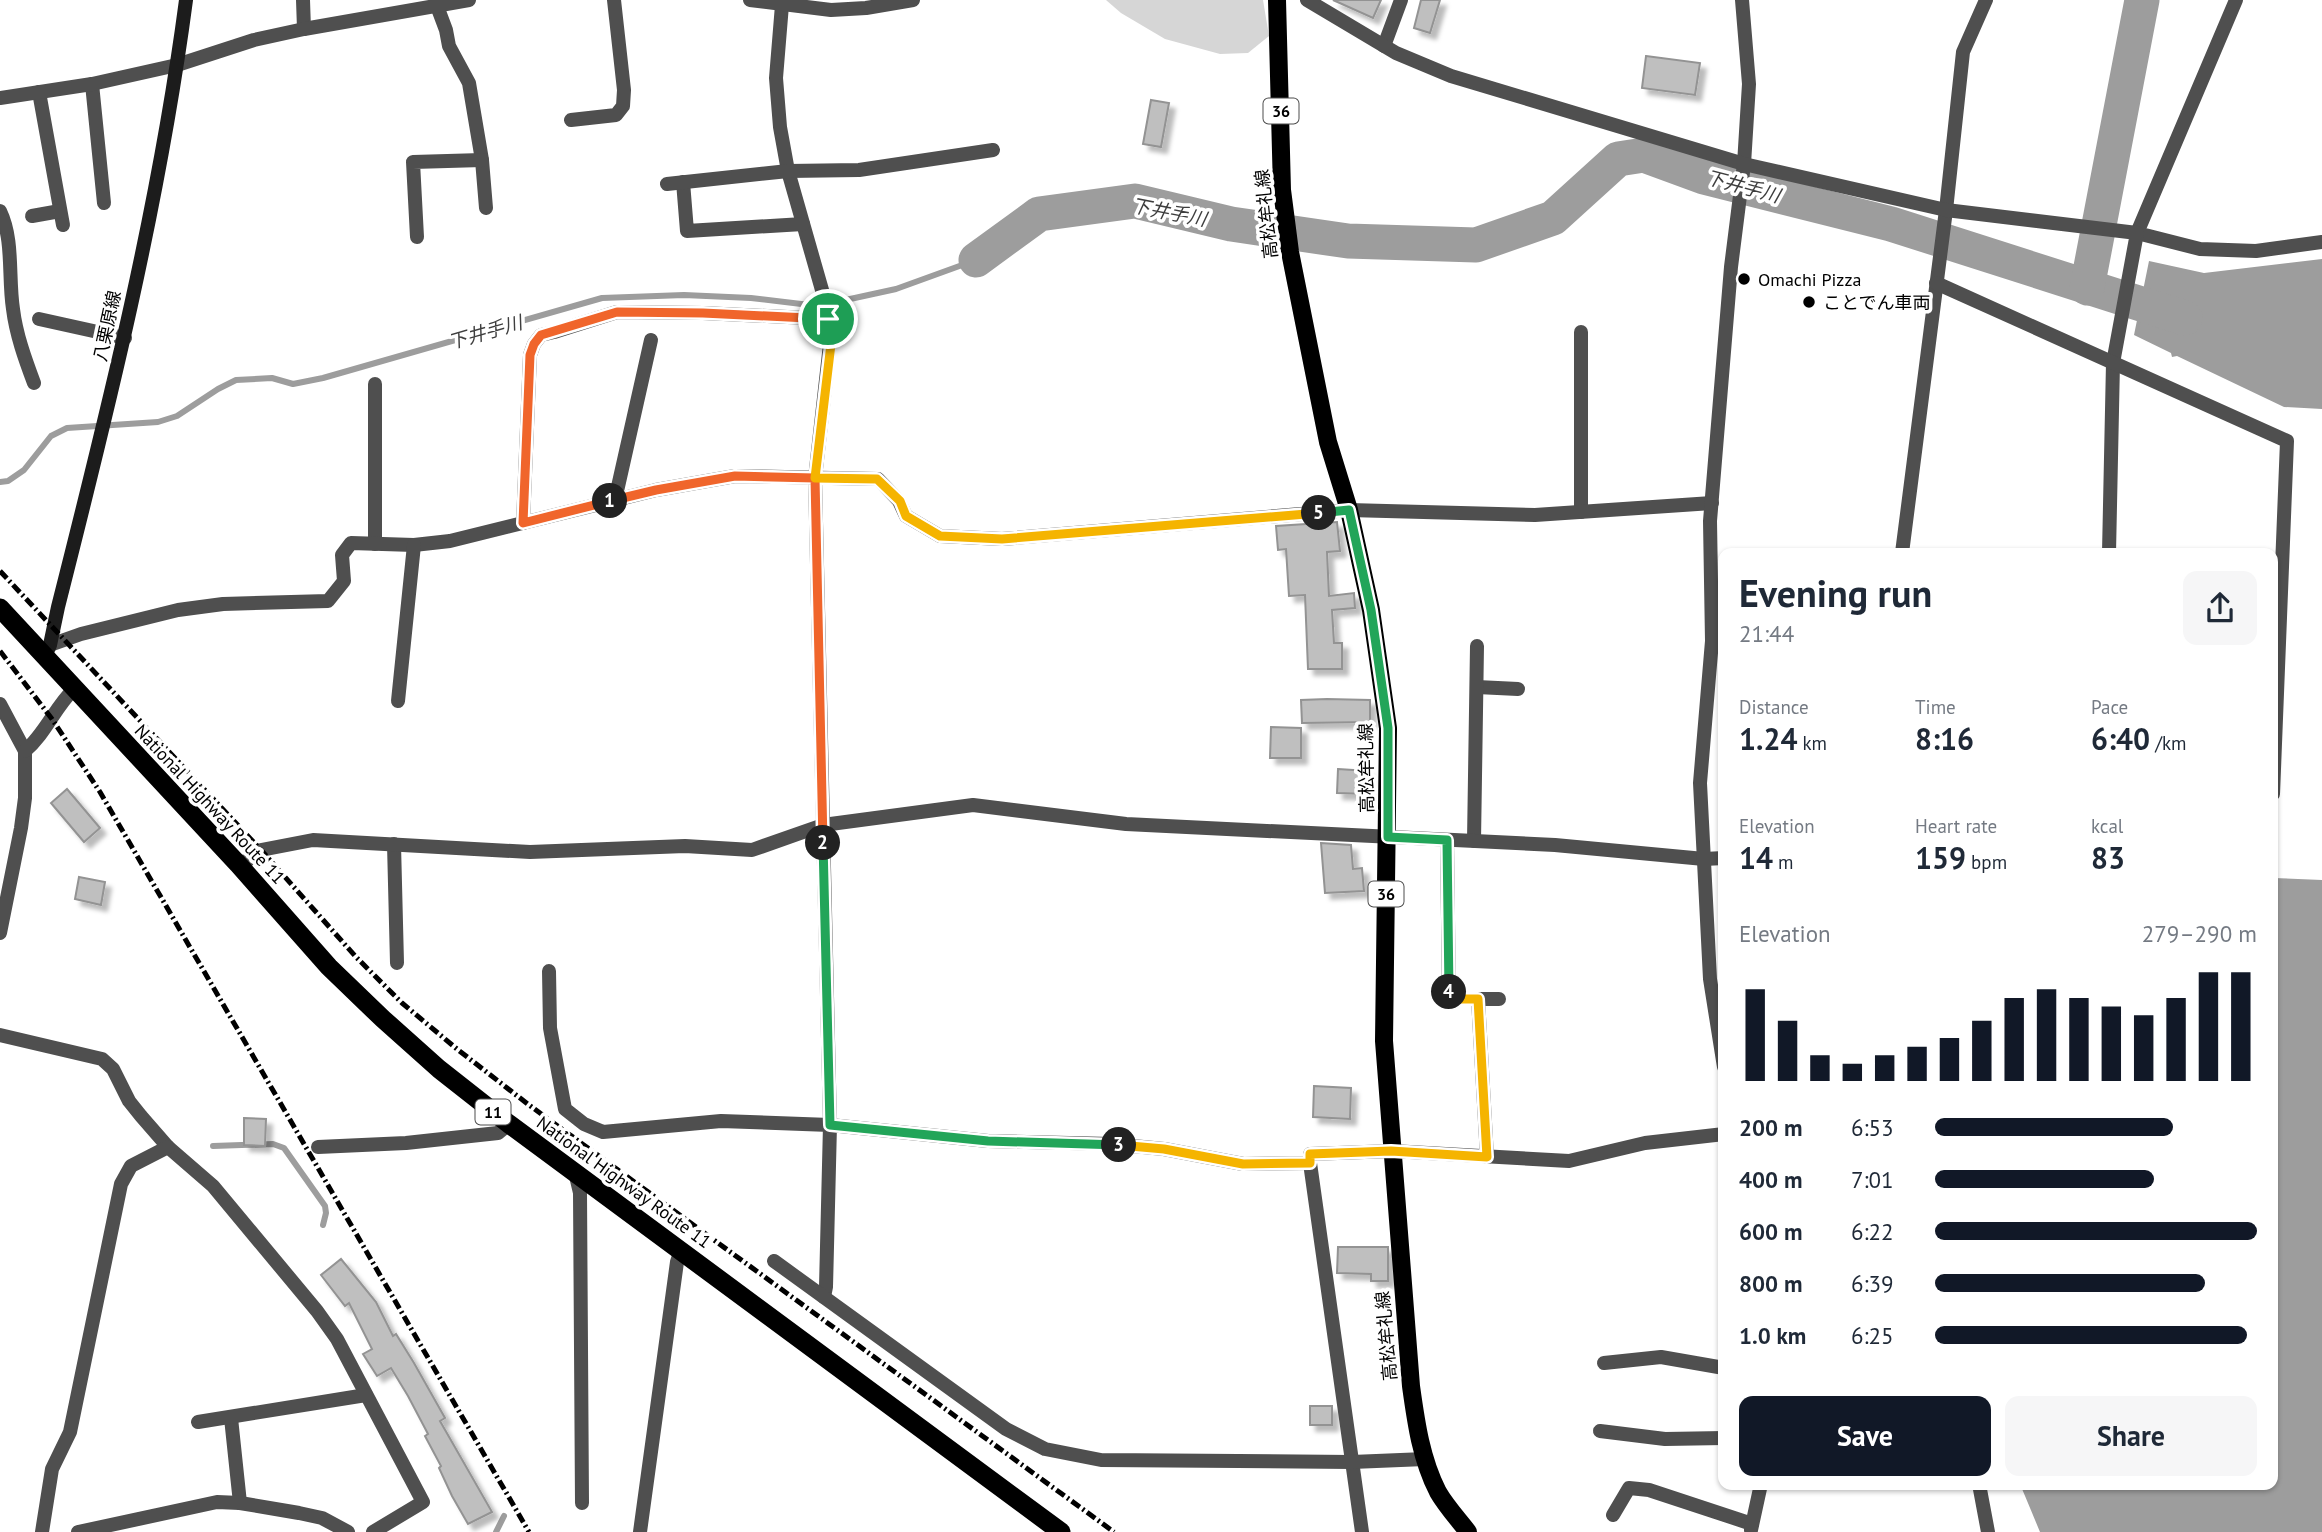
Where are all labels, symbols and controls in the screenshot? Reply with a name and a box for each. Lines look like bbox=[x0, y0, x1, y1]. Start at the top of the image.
road number: 36 bbox=[1264, 99, 1298, 124]
water label: 下井手川 bbox=[1703, 165, 1785, 208]
street label: 高松牟礼線 bbox=[1250, 168, 1282, 260]
water label: 下井手川 bbox=[1129, 193, 1211, 231]
place label: Omachi Pizza bbox=[1758, 268, 1861, 291]
marker: Omachi Pizza bbox=[1736, 271, 1752, 287]
street label: 八栗原線 bbox=[88, 288, 126, 364]
pin bbox=[798, 289, 858, 349]
place label: ことでん車両 bbox=[1823, 291, 1930, 314]
marker: ことでん車両 bbox=[1801, 294, 1817, 310]
icon: arrive bbox=[809, 300, 847, 338]
water label: 下井手川 bbox=[445, 309, 527, 354]
pin: 1 bbox=[592, 484, 628, 518]
text: 1 bbox=[604, 488, 615, 512]
pin: 5 bbox=[1302, 496, 1336, 530]
text: 5 bbox=[1313, 500, 1324, 524]
text: Evening run bbox=[1739, 568, 1932, 617]
button: share bbox=[2183, 571, 2257, 645]
text: 21:44 bbox=[1739, 619, 1794, 648]
text: Distance bbox=[1739, 695, 1809, 719]
text: Time bbox=[1915, 695, 1956, 719]
text: Pace bbox=[2091, 695, 2128, 719]
street label: National Highway Route 11 bbox=[130, 719, 290, 889]
text: 1.24 bbox=[1739, 719, 1797, 758]
text: 8:16 bbox=[1915, 719, 1974, 758]
text: 6:40 bbox=[2091, 719, 2150, 758]
street label: 高松牟礼線 bbox=[1354, 723, 1378, 813]
text: km bbox=[1797, 731, 1827, 755]
text: /km bbox=[2150, 731, 2186, 755]
text: Elevation bbox=[1739, 814, 1815, 838]
text: Heart rate bbox=[1915, 814, 1997, 838]
text: kcal bbox=[2091, 814, 2123, 838]
pin: 2 bbox=[806, 826, 840, 860]
text: 2 bbox=[817, 830, 828, 854]
text: 14 bbox=[1739, 838, 1773, 877]
text: 159 bbox=[1915, 838, 1966, 877]
text: 83 bbox=[2091, 838, 2125, 877]
text: m bbox=[1773, 850, 1794, 874]
text: bpm bbox=[1966, 850, 2007, 874]
road number: 36 bbox=[1368, 881, 1404, 906]
text: Elevation bbox=[1739, 919, 1831, 948]
text: 279–290 m bbox=[2142, 919, 2257, 948]
pin: 4 bbox=[1432, 974, 1466, 1010]
text: 4 bbox=[1443, 979, 1454, 1003]
road number: 11 bbox=[476, 1100, 510, 1124]
street label: National Highway Route 11 bbox=[532, 1111, 716, 1253]
text: 200 m bbox=[1739, 1113, 1802, 1142]
text: 6:53 bbox=[1851, 1113, 1894, 1142]
pin: 3 bbox=[1102, 1128, 1136, 1162]
text: 3 bbox=[1113, 1132, 1124, 1156]
text: 400 m bbox=[1739, 1165, 1802, 1194]
text: 7:01 bbox=[1851, 1165, 1894, 1194]
text: 600 m bbox=[1739, 1217, 1802, 1246]
text: 6:22 bbox=[1851, 1217, 1894, 1246]
text: 800 m bbox=[1739, 1269, 1802, 1298]
text: 6:39 bbox=[1851, 1269, 1894, 1298]
street label: 高松牟礼線 bbox=[1371, 1290, 1401, 1382]
text: 1.0 km bbox=[1739, 1321, 1806, 1350]
text: 6:25 bbox=[1851, 1321, 1894, 1350]
button: Save bbox=[1739, 1396, 1991, 1476]
button: Share bbox=[2005, 1396, 2257, 1476]

